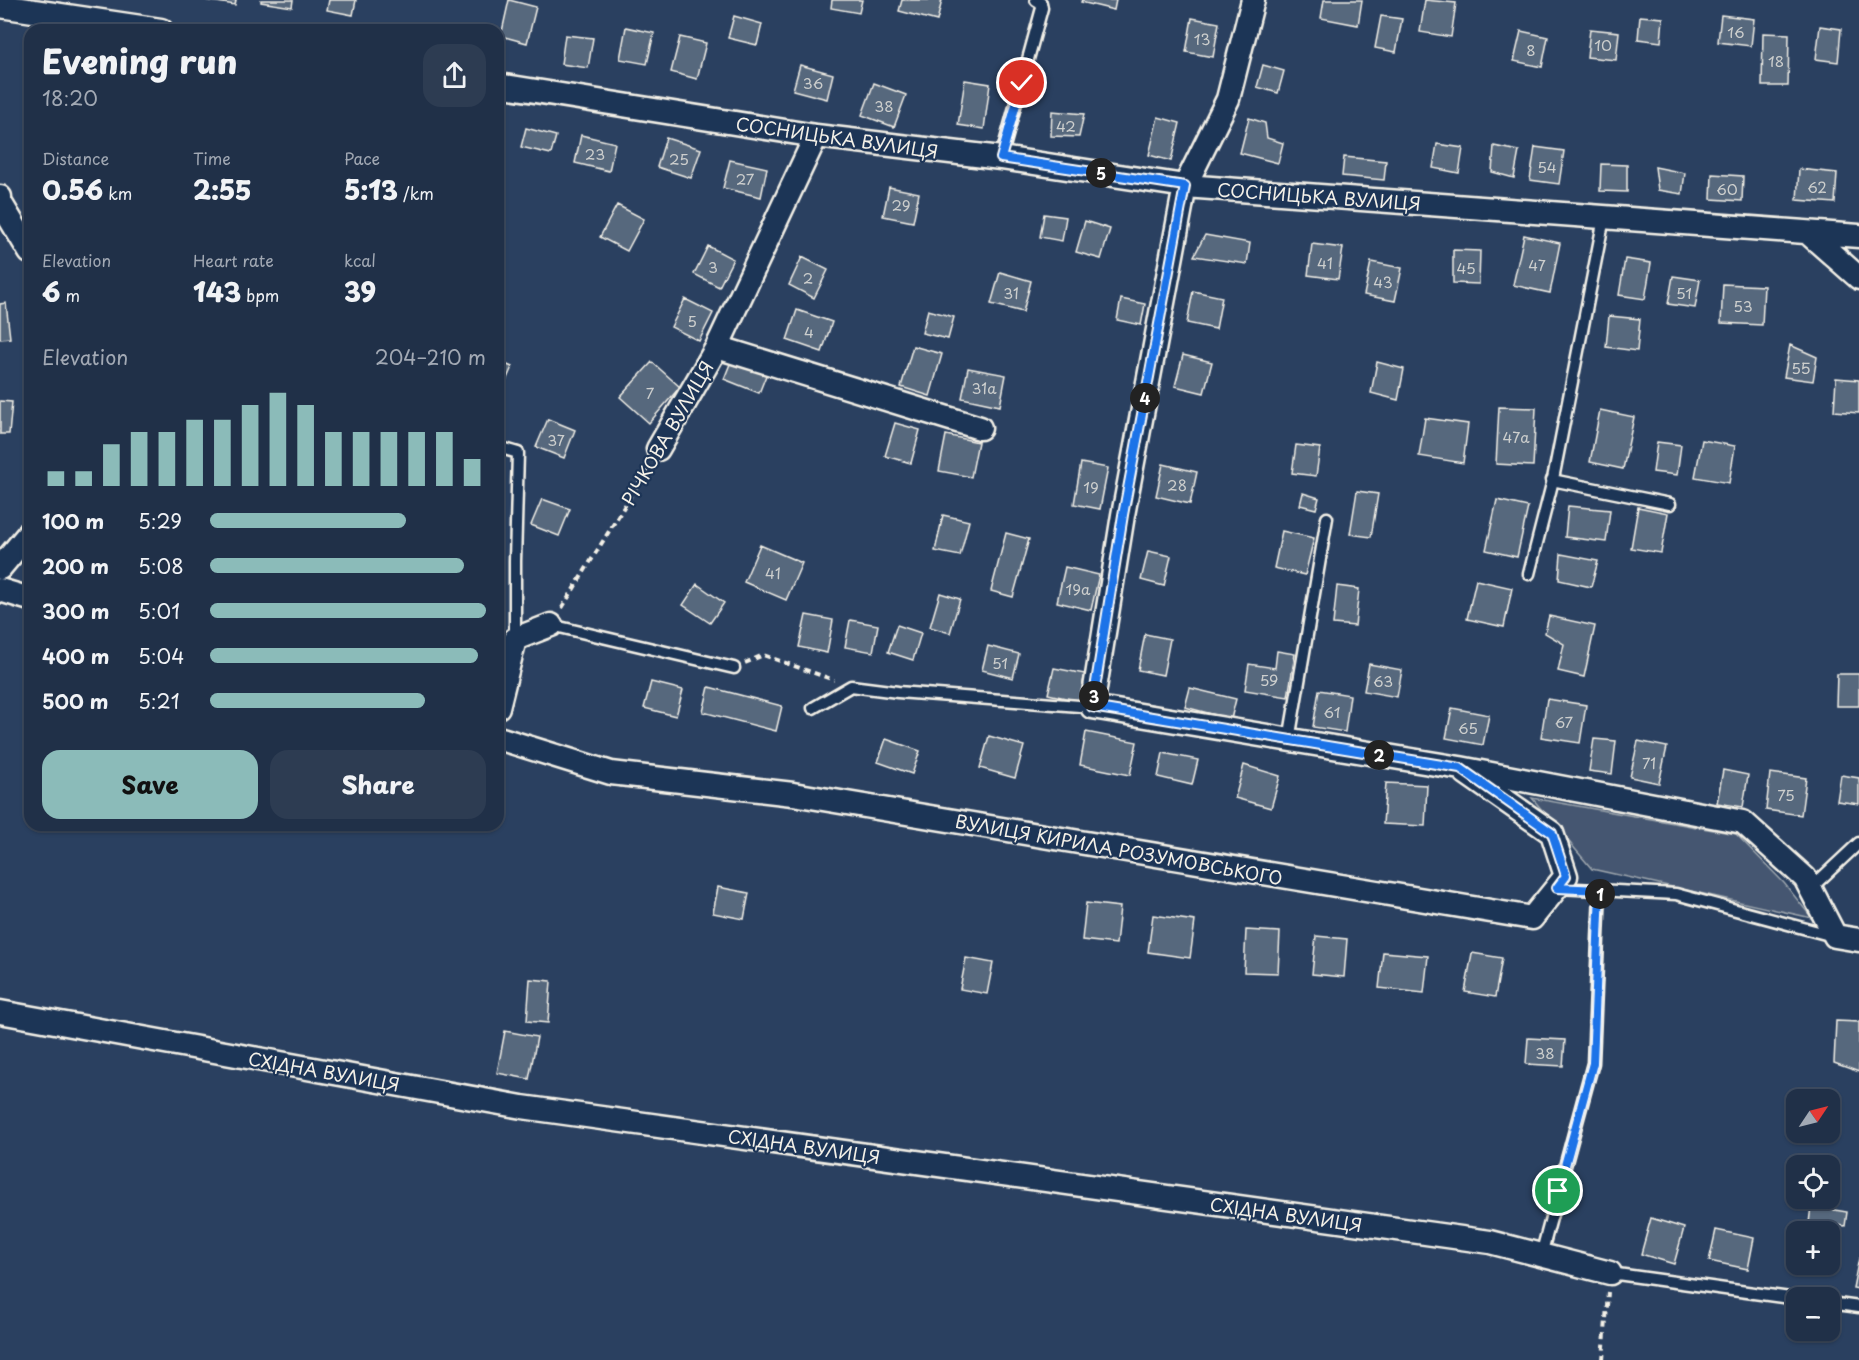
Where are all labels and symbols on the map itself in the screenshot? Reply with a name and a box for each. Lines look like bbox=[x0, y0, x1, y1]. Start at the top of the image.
house number: 16 bbox=[1727, 20, 1745, 43]
house number: 13 bbox=[1194, 27, 1210, 50]
house number: 10 bbox=[1594, 33, 1612, 56]
house number: 8 bbox=[1526, 38, 1536, 61]
house number: 18 bbox=[1768, 49, 1784, 72]
pin bbox=[996, 57, 1047, 108]
house number: 36 bbox=[803, 71, 823, 94]
house number: 38 bbox=[874, 94, 894, 117]
street label: СОСНИЦЬКА ВУЛИЦЯ bbox=[734, 109, 940, 165]
house number: 42 bbox=[1056, 114, 1076, 137]
house number: 23 bbox=[585, 142, 605, 165]
house number: 25 bbox=[669, 147, 689, 170]
house number: 54 bbox=[1537, 155, 1557, 178]
pin: 5 bbox=[1086, 158, 1116, 188]
house number: 27 bbox=[736, 167, 755, 190]
street label: СОСНИЦЬКА ВУЛИЦЯ bbox=[1216, 175, 1422, 217]
house number: 62 bbox=[1807, 175, 1827, 198]
house number: 60 bbox=[1716, 177, 1738, 200]
house number: 29 bbox=[891, 193, 911, 216]
house number: 41 bbox=[1317, 251, 1333, 274]
house number: 47 bbox=[1528, 253, 1546, 276]
house number: 3 bbox=[708, 255, 718, 278]
house number: 45 bbox=[1456, 256, 1476, 279]
house number: 2 bbox=[803, 266, 813, 289]
house number: 43 bbox=[1373, 270, 1393, 293]
house number: 31 bbox=[1003, 281, 1019, 304]
house number: 51 bbox=[1676, 281, 1692, 304]
house number: 53 bbox=[1733, 294, 1753, 317]
house number: 5 bbox=[687, 309, 697, 332]
house number: 4 bbox=[804, 320, 814, 343]
street label: РІЧКОВА ВУЛИЦЯ bbox=[614, 355, 720, 511]
house number: 55 bbox=[1791, 356, 1811, 379]
house number: 31а bbox=[971, 376, 997, 399]
house number: 7 bbox=[646, 381, 655, 404]
pin: 4 bbox=[1130, 383, 1160, 413]
house number: 47а bbox=[1503, 425, 1530, 448]
house number: 37 bbox=[547, 428, 565, 451]
house number: 28 bbox=[1167, 473, 1187, 496]
house number: 19 bbox=[1083, 475, 1099, 498]
house number: 41 bbox=[765, 561, 781, 584]
house number: 19а bbox=[1066, 577, 1091, 600]
house number: 51 bbox=[992, 651, 1008, 674]
house number: 59 bbox=[1260, 668, 1278, 691]
house number: 63 bbox=[1373, 669, 1393, 692]
pin: 3 bbox=[1079, 681, 1109, 711]
house number: 61 bbox=[1324, 700, 1340, 723]
house number: 67 bbox=[1555, 710, 1574, 733]
house number: 65 bbox=[1458, 716, 1478, 739]
pin: 2 bbox=[1364, 740, 1394, 770]
house number: 71 bbox=[1642, 751, 1656, 774]
house number: 75 bbox=[1777, 783, 1795, 806]
street label: ВУЛИЦЯ КИРИЛА РОЗУМОВСЬКОГО bbox=[953, 807, 1285, 891]
pin: 1 bbox=[1585, 879, 1615, 909]
house number: 38 bbox=[1535, 1041, 1555, 1064]
street label: СХІДНА ВУЛИЦЯ bbox=[246, 1044, 402, 1098]
north arrow bbox=[1786, 1089, 1840, 1143]
street label: СХІДНА ВУЛИЦЯ bbox=[726, 1122, 882, 1170]
pin bbox=[1532, 1165, 1583, 1216]
street label: СХІДНА ВУЛИЦЯ bbox=[1208, 1190, 1364, 1238]

